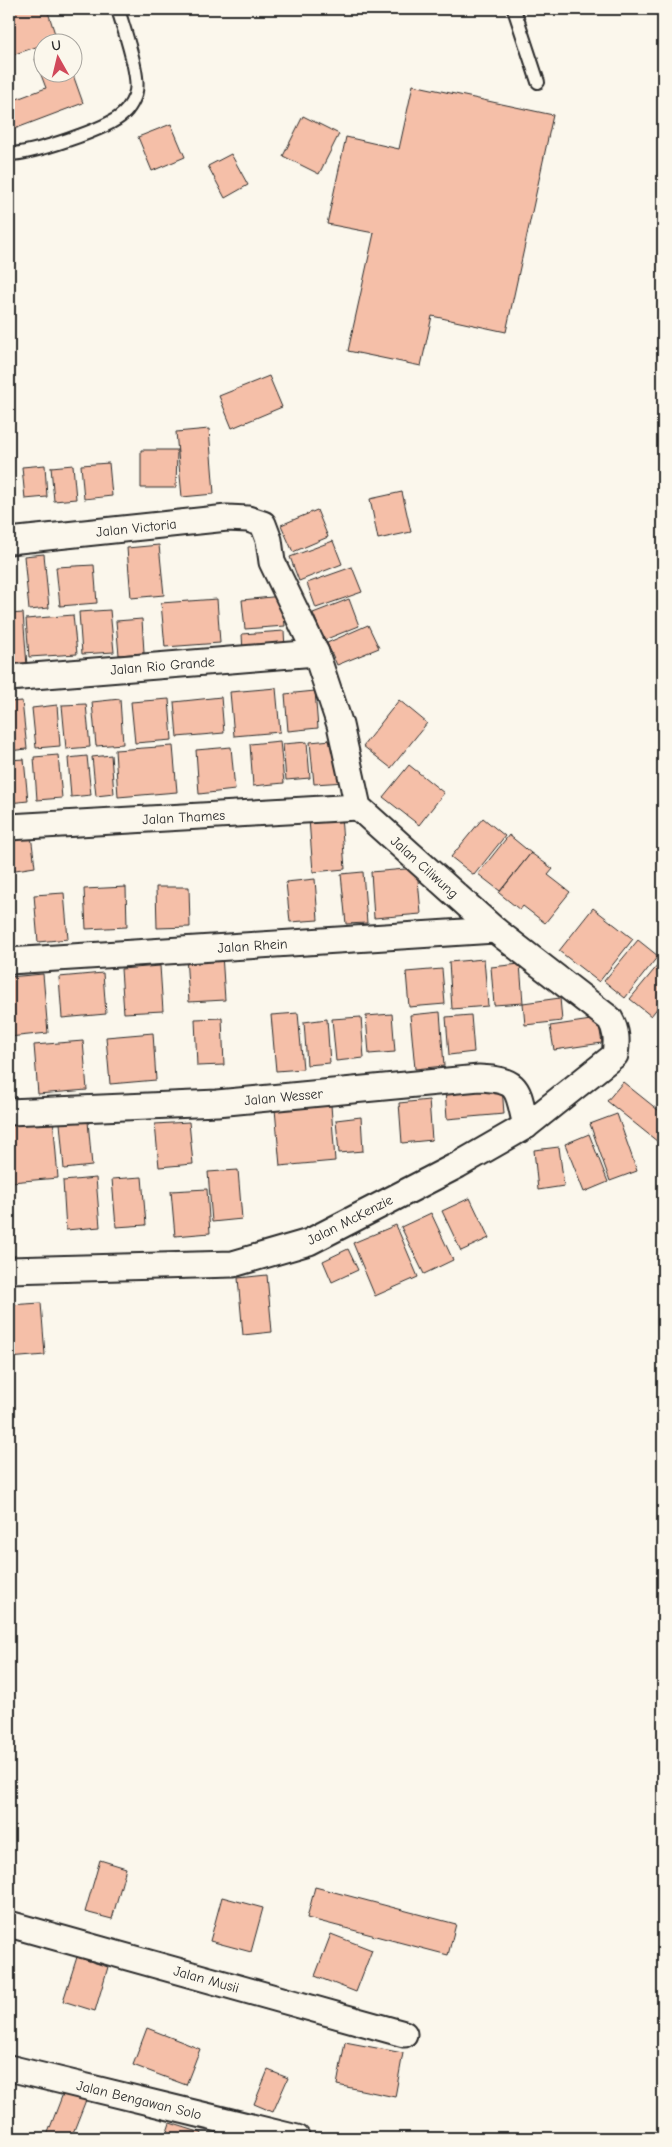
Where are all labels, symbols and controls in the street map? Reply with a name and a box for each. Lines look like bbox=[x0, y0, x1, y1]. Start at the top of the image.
north arrow bbox=[32, 32, 82, 82]
text: U bbox=[50, 37, 62, 55]
street label: Jalan Victoria bbox=[95, 515, 177, 540]
street label: Jalan Rio Grande bbox=[110, 653, 215, 678]
street label: Jalan Thames bbox=[142, 806, 226, 828]
street label: Jalan Ciliwung bbox=[387, 832, 462, 902]
street label: Jalan Rhein bbox=[217, 935, 288, 956]
street label: Jalan Wesser bbox=[243, 1084, 324, 1109]
street label: Jalan McKenzie bbox=[304, 1191, 396, 1249]
street label: Jalan Musii bbox=[172, 1962, 241, 1996]
street label: Jalan Bengawan Solo bbox=[75, 2076, 203, 2123]

